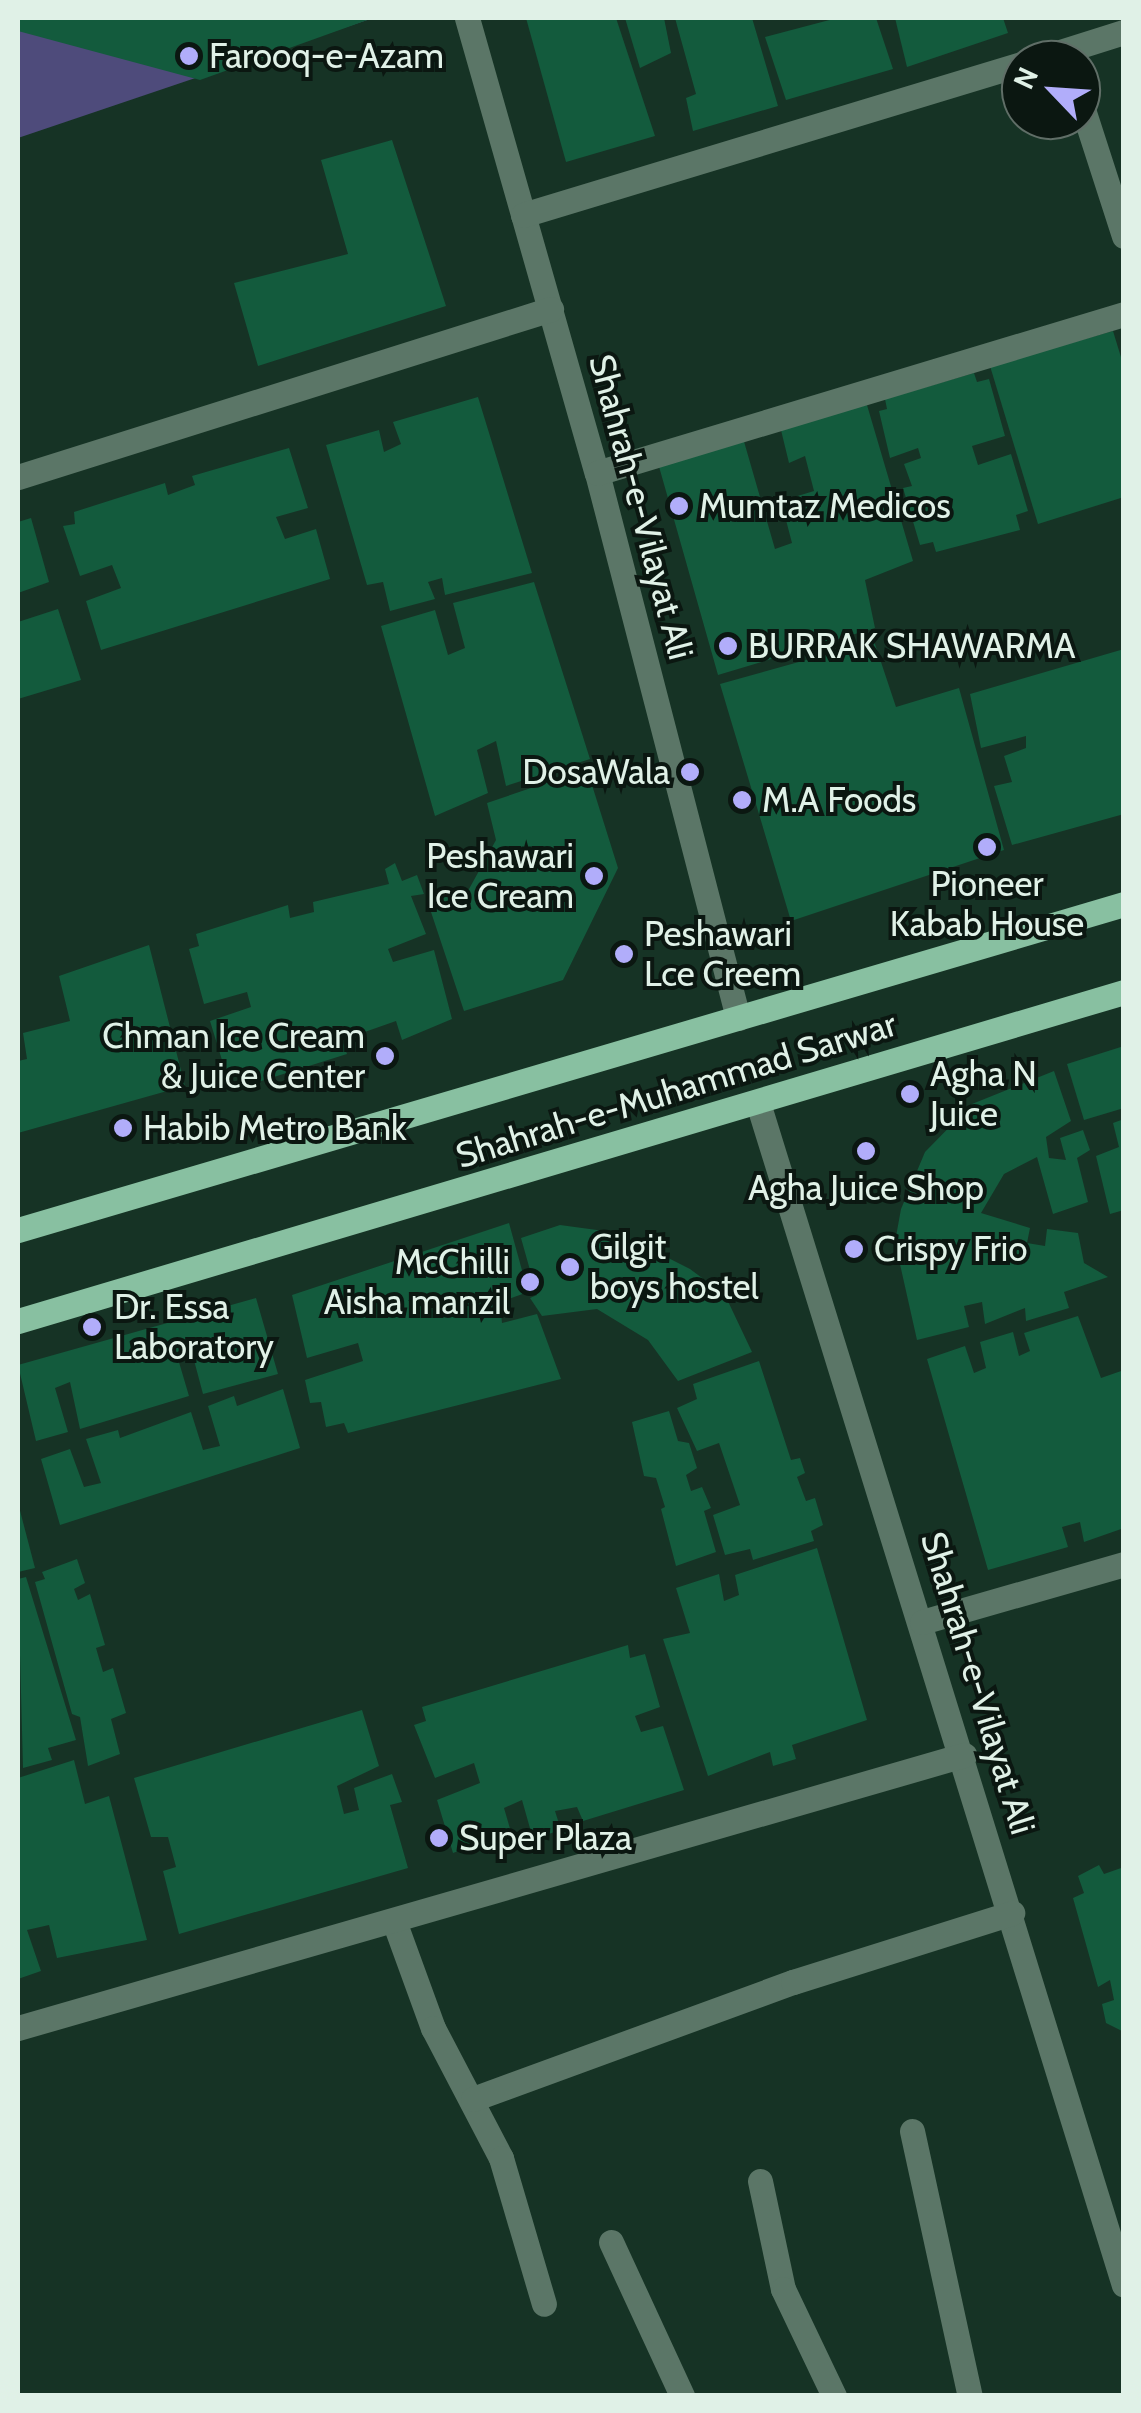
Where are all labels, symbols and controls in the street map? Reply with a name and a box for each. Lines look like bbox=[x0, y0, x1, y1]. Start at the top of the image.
place label: Farooq-e-Azam bbox=[209, 35, 444, 77]
north arrow bbox=[1001, 40, 1101, 140]
marker: Farooq-e-Azam bbox=[178, 45, 200, 67]
text: N bbox=[1006, 62, 1045, 94]
street label: Shahrah-e-Vilayat Ali bbox=[580, 350, 702, 664]
place label: Mumtaz Medicos bbox=[699, 485, 951, 527]
marker: Mumtaz Medicos bbox=[668, 495, 690, 517]
place label: BURRAK SHAWARMA bbox=[748, 625, 1076, 667]
marker: BURRAK SHAWARMA bbox=[717, 635, 739, 657]
place label: DosaWala bbox=[522, 751, 670, 793]
marker: DosaWala bbox=[679, 761, 701, 783]
place label: M.A Foods bbox=[762, 779, 916, 821]
marker: M.A Foods bbox=[731, 789, 753, 811]
place label: Peshawari Ice Cream bbox=[426, 835, 574, 917]
marker: Pioneer Kabab House bbox=[976, 836, 998, 858]
place label: Pioneer Kabab House bbox=[890, 863, 1084, 945]
marker: Peshawari Ice Cream bbox=[583, 865, 605, 887]
place label: Peshawari Lce Creem bbox=[644, 913, 801, 995]
marker: Peshawari Lce Creem bbox=[613, 943, 635, 965]
street label: Shahrah-e-Muhammad Sarwar bbox=[451, 1003, 901, 1177]
place label: Chman Ice Cream & Juice Center bbox=[102, 1015, 365, 1097]
marker: Chman Ice Cream & Juice Center bbox=[374, 1045, 396, 1067]
place label: Agha N Juice bbox=[930, 1053, 1037, 1135]
marker: Agha N Juice bbox=[899, 1083, 921, 1105]
place label: Habib Metro Bank bbox=[143, 1107, 407, 1149]
marker: Habib Metro Bank bbox=[112, 1117, 134, 1139]
marker: Agha Juice Shop bbox=[855, 1140, 877, 1162]
place label: Agha Juice Shop bbox=[748, 1167, 984, 1209]
place label: Gilgit boys hostel bbox=[590, 1226, 759, 1308]
place label: Crispy Frio bbox=[874, 1228, 1027, 1270]
marker: Crispy Frio bbox=[843, 1238, 865, 1260]
place label: McChilli Aisha manzil bbox=[324, 1241, 510, 1323]
marker: Gilgit boys hostel bbox=[559, 1256, 581, 1278]
marker: McChilli Aisha manzil bbox=[519, 1271, 541, 1293]
place label: Dr. Essa Laboratory bbox=[114, 1286, 274, 1368]
marker: Dr. Essa Laboratory bbox=[79, 1314, 105, 1340]
street label: Shahrah-e-Vilayat Ali bbox=[912, 1527, 1044, 1839]
place label: Super Plaza bbox=[459, 1817, 632, 1859]
marker: Super Plaza bbox=[428, 1827, 450, 1849]

